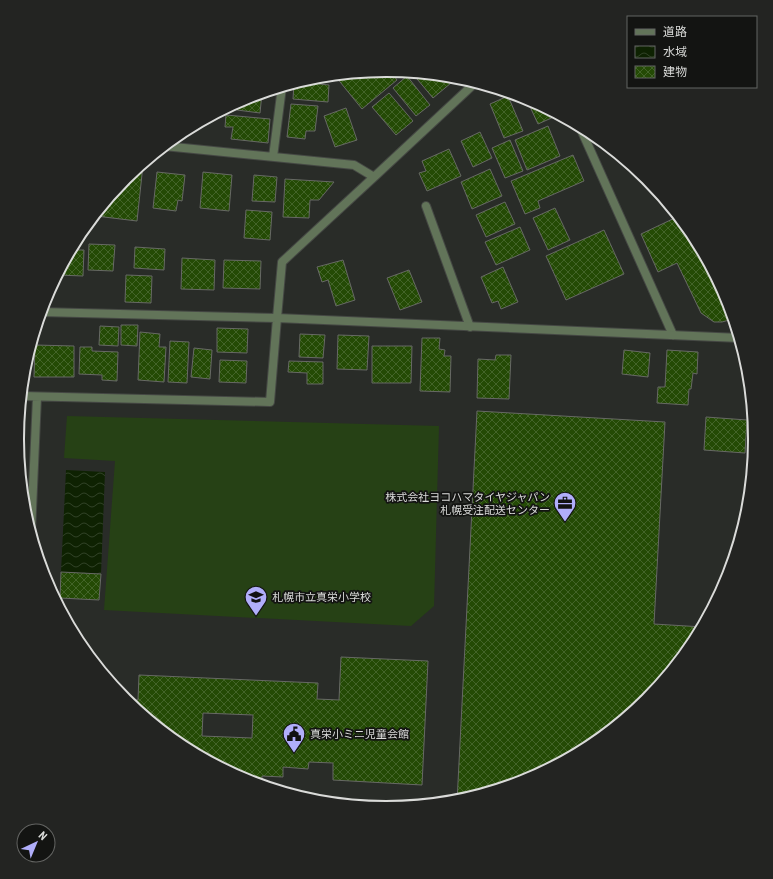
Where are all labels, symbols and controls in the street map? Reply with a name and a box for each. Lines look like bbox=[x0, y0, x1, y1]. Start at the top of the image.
legend bbox=[627, 16, 757, 88]
text: 道路 bbox=[663, 25, 687, 39]
text: 水域 bbox=[663, 45, 687, 59]
text: 建物 bbox=[663, 65, 687, 79]
office icon: 株式会社ヨコハマタイヤジャパン 札幌受注配送センター bbox=[552, 490, 578, 523]
place label: 株式会社ヨコハマタイヤジャパン 札幌受注配送センター bbox=[385, 491, 550, 517]
school or university icon: 札幌市立真栄小学校 bbox=[243, 584, 269, 617]
place label: 札幌市立真栄小学校 bbox=[272, 591, 371, 604]
public building icon: 真栄小ミニ児童会館 bbox=[281, 721, 307, 754]
place label: 真栄小ミニ児童会館 bbox=[310, 728, 409, 741]
north arrow bbox=[16, 823, 56, 863]
text: N bbox=[36, 829, 50, 843]

